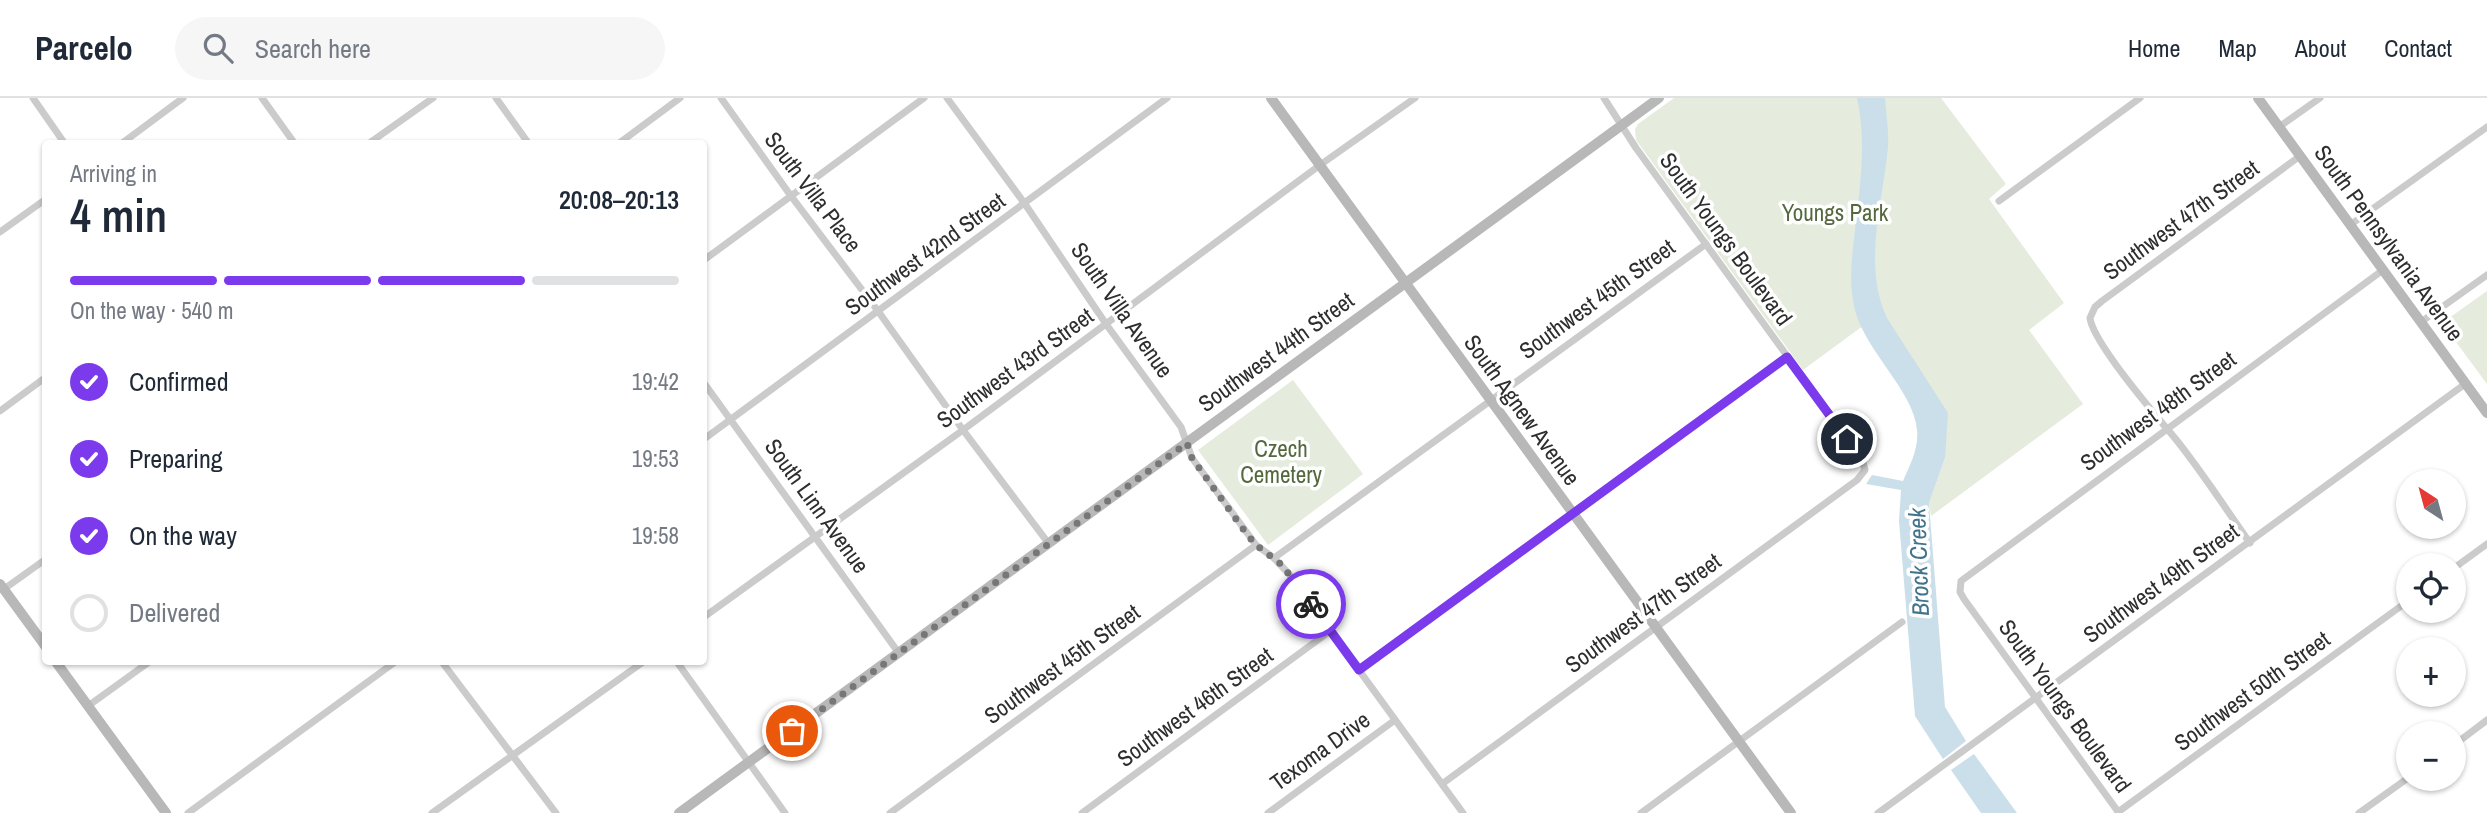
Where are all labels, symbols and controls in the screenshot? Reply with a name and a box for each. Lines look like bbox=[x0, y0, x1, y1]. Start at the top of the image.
search box bbox=[175, 17, 665, 80]
text: Parcelo bbox=[35, 26, 133, 70]
icon: search bbox=[199, 29, 237, 67]
text: Search here bbox=[255, 31, 371, 66]
text: Home bbox=[2128, 32, 2180, 64]
text: Map bbox=[2218, 32, 2257, 64]
text: About bbox=[2295, 32, 2346, 64]
text: Contact bbox=[2384, 32, 2452, 64]
street label: South Villa Place bbox=[758, 125, 869, 258]
street label: South Pennsylvania Avenue bbox=[2308, 138, 2471, 347]
street label: South Youngs Boulevard bbox=[1653, 146, 1800, 331]
street label: Southwest 47th Street bbox=[2097, 153, 2265, 287]
text: Arriving in bbox=[70, 158, 157, 189]
text: 20:08–20:13 bbox=[559, 182, 679, 217]
text: 4 min bbox=[70, 184, 167, 246]
street label: Southwest 42nd Street bbox=[838, 185, 1011, 322]
park label: Youngs Park bbox=[1782, 197, 1889, 228]
street label: Southwest 45th Street bbox=[1513, 232, 1681, 366]
street label: South Villa Avenue bbox=[1064, 236, 1181, 384]
street label: Southwest 44th Street bbox=[1192, 285, 1360, 419]
text: On the way · 540 m bbox=[70, 295, 234, 326]
street label: Southwest 43rd Street bbox=[930, 300, 1099, 435]
street label: South Agnew Avenue bbox=[1457, 328, 1588, 491]
street label: Southwest 48th Street bbox=[2074, 344, 2242, 478]
icon: check bbox=[70, 363, 108, 401]
text: Confirmed bbox=[129, 364, 229, 399]
text: 19:42 bbox=[632, 366, 679, 397]
pin bbox=[1817, 409, 1877, 469]
icon: home bbox=[1828, 420, 1866, 458]
street label: South Linn Avenue bbox=[758, 432, 877, 579]
park label: Czech Cemetery bbox=[1240, 433, 1322, 490]
icon: check bbox=[70, 440, 108, 478]
text: Preparing bbox=[129, 441, 223, 476]
text: 19:53 bbox=[632, 443, 679, 474]
north arrow bbox=[2396, 469, 2466, 539]
map controls bbox=[2396, 469, 2466, 791]
water label: Brock Creek bbox=[1900, 506, 1936, 617]
street label: Southwest 49th Street bbox=[2077, 516, 2245, 650]
icon: check bbox=[70, 517, 108, 555]
text: On the way bbox=[129, 518, 237, 553]
text: 19:58 bbox=[632, 520, 679, 551]
street label: Southwest 47th Street bbox=[1559, 546, 1727, 680]
button: locate bbox=[2396, 553, 2466, 623]
courier bbox=[1276, 569, 1346, 639]
icon: bike bbox=[1292, 585, 1330, 623]
text: Delivered bbox=[129, 595, 220, 630]
street label: Southwest 45th Street bbox=[978, 597, 1146, 731]
street label: South Youngs Boulevard bbox=[1992, 613, 2139, 798]
street label: Southwest 50th Street bbox=[2168, 624, 2336, 758]
button: + bbox=[2396, 637, 2466, 707]
street label: Southwest 46th Street bbox=[1111, 640, 1279, 774]
pin bbox=[762, 701, 822, 761]
street label: Texoma Drive bbox=[1264, 704, 1376, 797]
icon: bag bbox=[773, 712, 811, 750]
button: − bbox=[2396, 721, 2466, 791]

